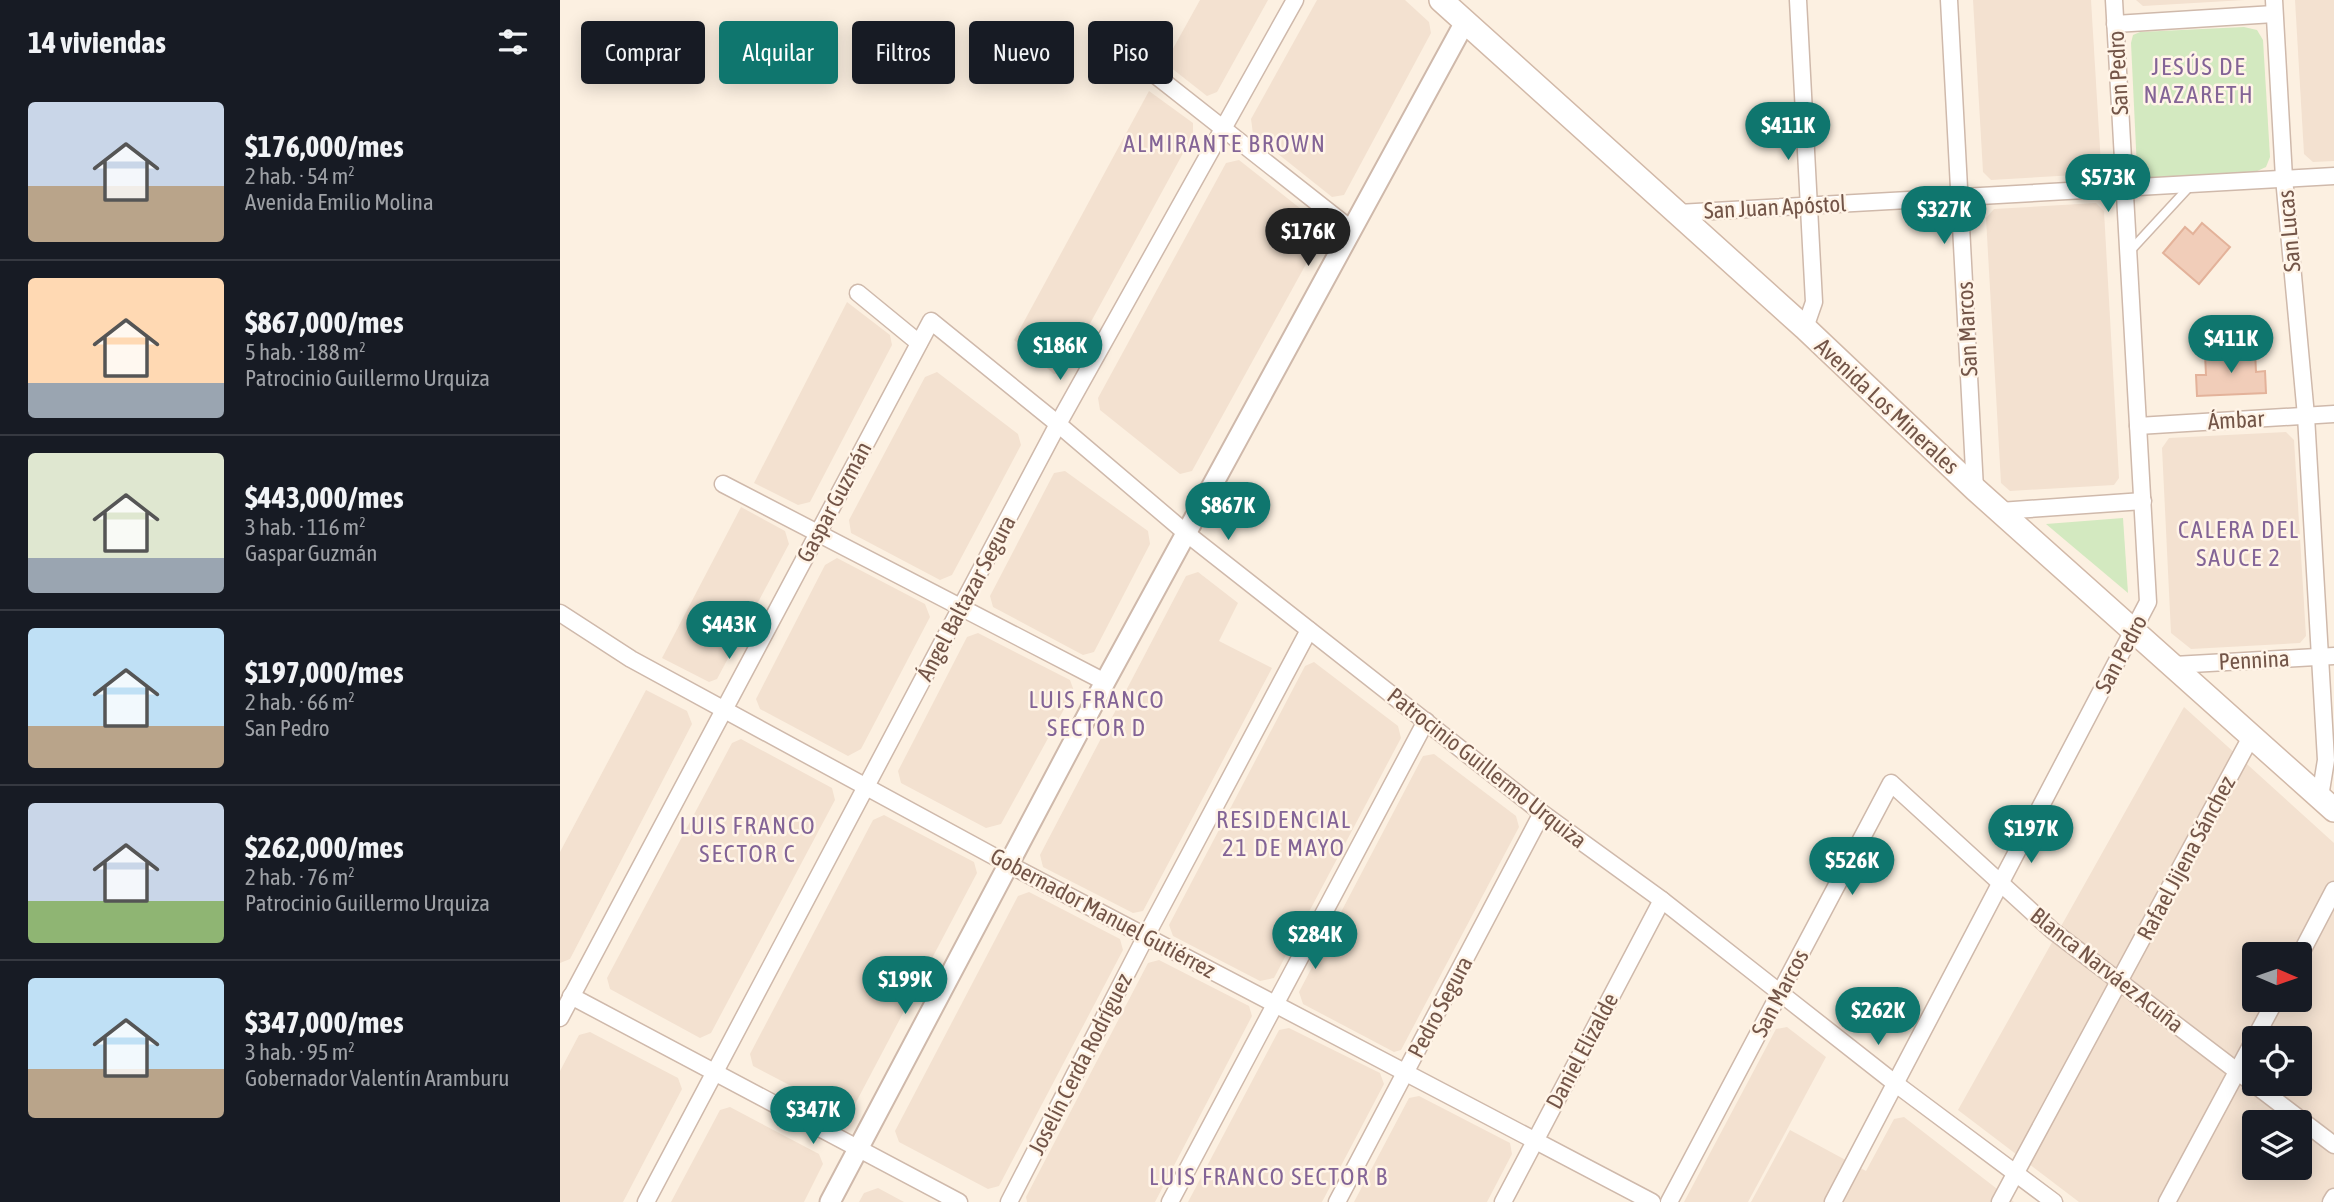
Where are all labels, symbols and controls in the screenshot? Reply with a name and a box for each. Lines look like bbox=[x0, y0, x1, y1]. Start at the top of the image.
chip: Comprar bbox=[581, 21, 705, 84]
chip: Alquilar bbox=[719, 21, 838, 84]
chip: Filtros bbox=[852, 21, 955, 84]
chip: Nuevo bbox=[969, 21, 1074, 84]
chip: Piso bbox=[1088, 21, 1173, 84]
icon: filters bbox=[494, 23, 532, 61]
text: 14 viviendas bbox=[28, 25, 166, 59]
street label: San Pedro bbox=[2103, 30, 2133, 116]
district label: JESÚS DE NAZARETH bbox=[2143, 53, 2255, 108]
pin: $411K bbox=[1739, 102, 1837, 162]
text: $411K bbox=[1761, 112, 1815, 138]
text: $176,000/mes bbox=[245, 129, 404, 163]
icon: home bbox=[84, 130, 168, 214]
district label: ALMIRANTE BROWN bbox=[1123, 130, 1327, 157]
pin: $573K bbox=[2059, 154, 2157, 214]
text: 2 hab. · 54 m² bbox=[245, 163, 355, 189]
text: $573K bbox=[2081, 164, 2135, 190]
pin: $327K bbox=[1895, 187, 1993, 246]
text: Avenida Emilio Molina bbox=[245, 189, 434, 215]
street label: San Lucas bbox=[2272, 189, 2306, 273]
street label: San Juan Apóstol bbox=[1703, 190, 1847, 224]
text: $327K bbox=[1917, 196, 1971, 222]
pin: $176K bbox=[1259, 208, 1357, 268]
text: $176K bbox=[1281, 218, 1335, 244]
street label: San Marcos bbox=[1952, 281, 1982, 377]
text: $867,000/mes bbox=[245, 305, 404, 339]
icon: home bbox=[84, 306, 168, 390]
pin: $411K bbox=[2182, 316, 2280, 375]
pin: $186K bbox=[1011, 322, 1109, 382]
text: $411K bbox=[2204, 325, 2258, 351]
text: $186K bbox=[1033, 332, 1087, 358]
street label: Avenida Los Minerales bbox=[1810, 333, 1964, 479]
text: 5 hab. · 188 m² bbox=[245, 339, 366, 365]
text: Patrocinio Guillermo Urquiza bbox=[245, 365, 490, 391]
street label: Ámbar bbox=[2207, 405, 2266, 434]
street label: Gaspar Guzmán bbox=[791, 437, 877, 567]
text: $443,000/mes bbox=[245, 480, 404, 514]
icon: home bbox=[84, 481, 168, 565]
pin: $867K bbox=[1179, 482, 1277, 542]
text: $867K bbox=[1201, 492, 1255, 518]
street label: Ángel Baltazar Segura bbox=[911, 511, 1021, 685]
text: 3 hab. · 116 m² bbox=[245, 514, 366, 540]
district label: CALERA DEL SAUCE 2 bbox=[2178, 516, 2300, 571]
text: Gaspar Guzmán bbox=[245, 540, 378, 566]
pin: $443K bbox=[680, 602, 778, 661]
text: $443K bbox=[702, 611, 756, 637]
street label: San Pedro bbox=[2090, 611, 2152, 697]
street label: Pennina bbox=[2218, 645, 2290, 675]
text: $197,000/mes bbox=[245, 655, 404, 689]
icon: home bbox=[84, 656, 168, 740]
street label: Patrocinio Guillermo Urquiza bbox=[1383, 682, 1591, 854]
district label: LUIS FRANCO SECTOR D bbox=[1029, 686, 1165, 741]
text: 2 hab. · 66 m² bbox=[245, 689, 355, 715]
text: San Pedro bbox=[245, 715, 330, 741]
street label: Rafael Jijena Sánchez bbox=[2132, 771, 2240, 945]
district label: RESIDENCIAL 21 DE MAYO bbox=[1216, 806, 1352, 861]
pin: $197K bbox=[1982, 806, 2080, 865]
district label: LUIS FRANCO SECTOR C bbox=[680, 812, 816, 867]
text: $197K bbox=[2004, 815, 2058, 841]
text: $262,000/mes bbox=[245, 830, 404, 864]
icon: home bbox=[84, 831, 168, 915]
pin: $526K bbox=[1803, 838, 1901, 897]
street label: Gobernador Manuel Gutiérrez bbox=[986, 843, 1220, 983]
text: $526K bbox=[1825, 847, 1879, 873]
text: 2 hab. · 76 m² bbox=[245, 864, 355, 890]
text: Patrocinio Guillermo Urquiza bbox=[245, 890, 490, 916]
street label: Blanca Narváez Acuña bbox=[2025, 902, 2189, 1038]
pin: $284K bbox=[1266, 912, 1364, 971]
text: $284K bbox=[1288, 921, 1342, 947]
north arrow bbox=[2242, 942, 2312, 1012]
map controls bbox=[2242, 942, 2312, 1180]
street label: San Marcos bbox=[1746, 945, 1814, 1041]
street label: Pedro Segura bbox=[1402, 952, 1478, 1062]
pin: $199K bbox=[856, 956, 954, 1016]
text: $199K bbox=[878, 966, 932, 992]
street label: Joselín Cerda Rodríguez bbox=[1023, 969, 1137, 1159]
pin: $262K bbox=[1829, 988, 1927, 1047]
street label: Daniel Elizalde bbox=[1541, 989, 1623, 1113]
text: $262K bbox=[1851, 997, 1905, 1023]
text: $347,000/mes bbox=[245, 1005, 404, 1039]
icon: home bbox=[84, 1006, 168, 1090]
button: locate bbox=[2242, 1026, 2312, 1096]
text: 3 hab. · 95 m² bbox=[245, 1039, 355, 1065]
text: Gobernador Valentín Aramburu bbox=[245, 1065, 509, 1091]
pin: $347K bbox=[764, 1086, 862, 1146]
text: $347K bbox=[786, 1096, 840, 1122]
button: layers bbox=[2242, 1110, 2312, 1180]
district label: LUIS FRANCO SECTOR B bbox=[1149, 1163, 1389, 1190]

